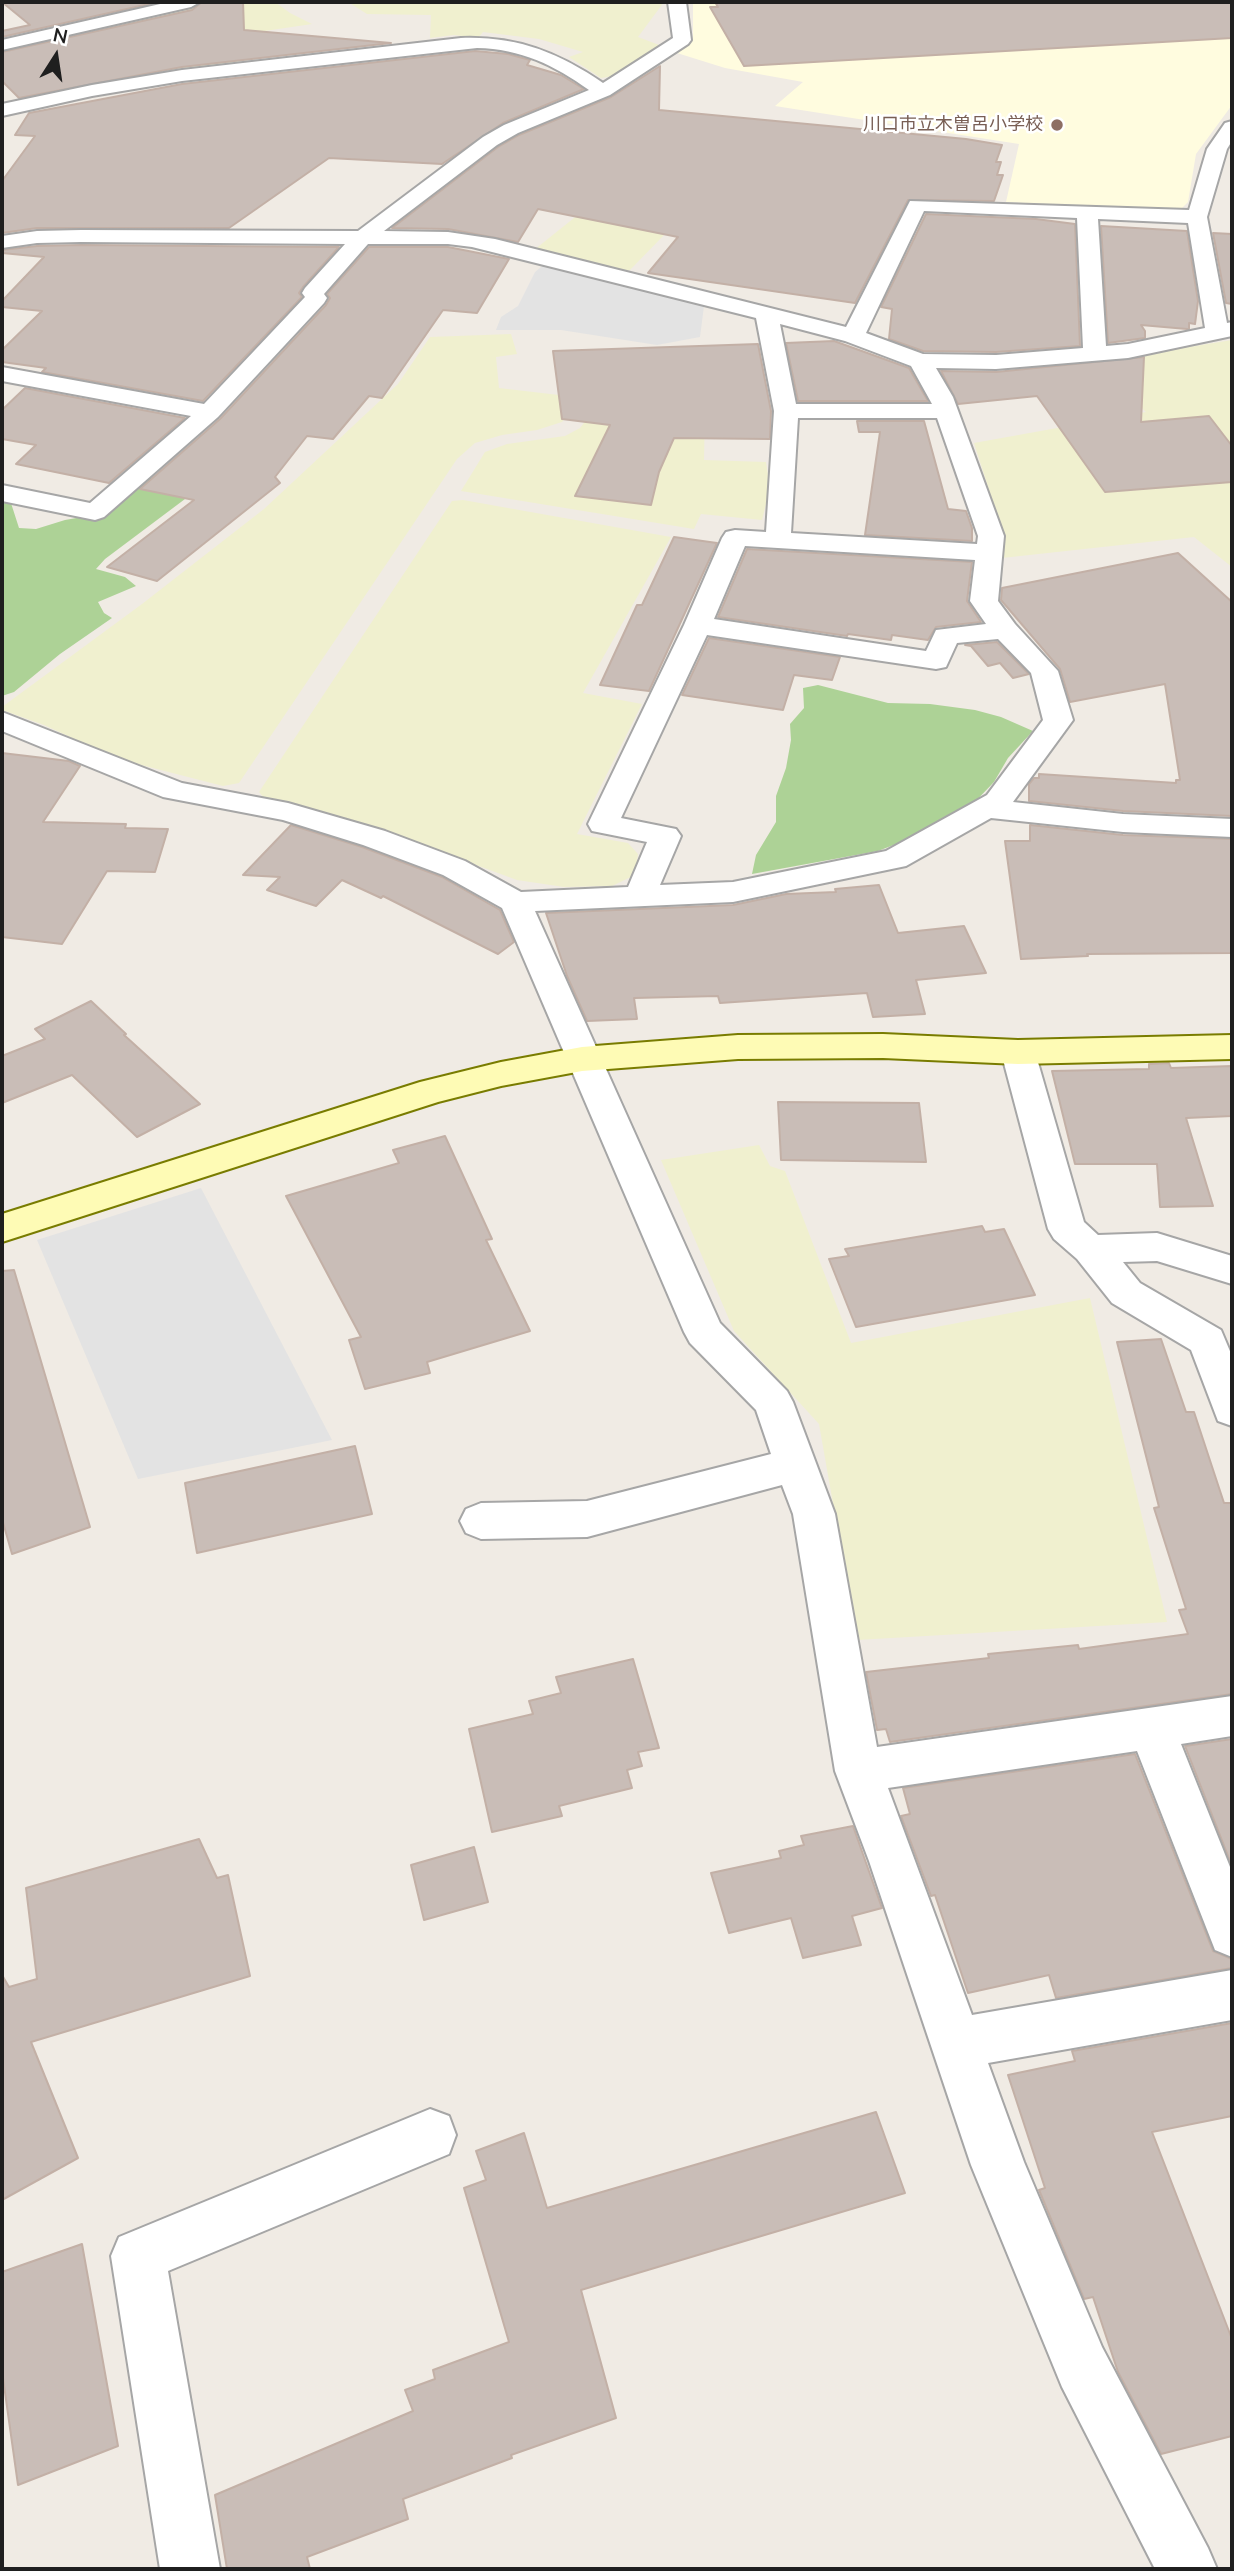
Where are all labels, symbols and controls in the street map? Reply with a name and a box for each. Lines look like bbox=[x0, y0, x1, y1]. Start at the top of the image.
north arrow bbox=[21, 21, 91, 91]
text: N bbox=[51, 22, 70, 49]
place label: 川口市立木曽呂小学校 bbox=[863, 114, 1043, 136]
marker: 川口市立木曽呂小学校 bbox=[1049, 117, 1065, 133]

